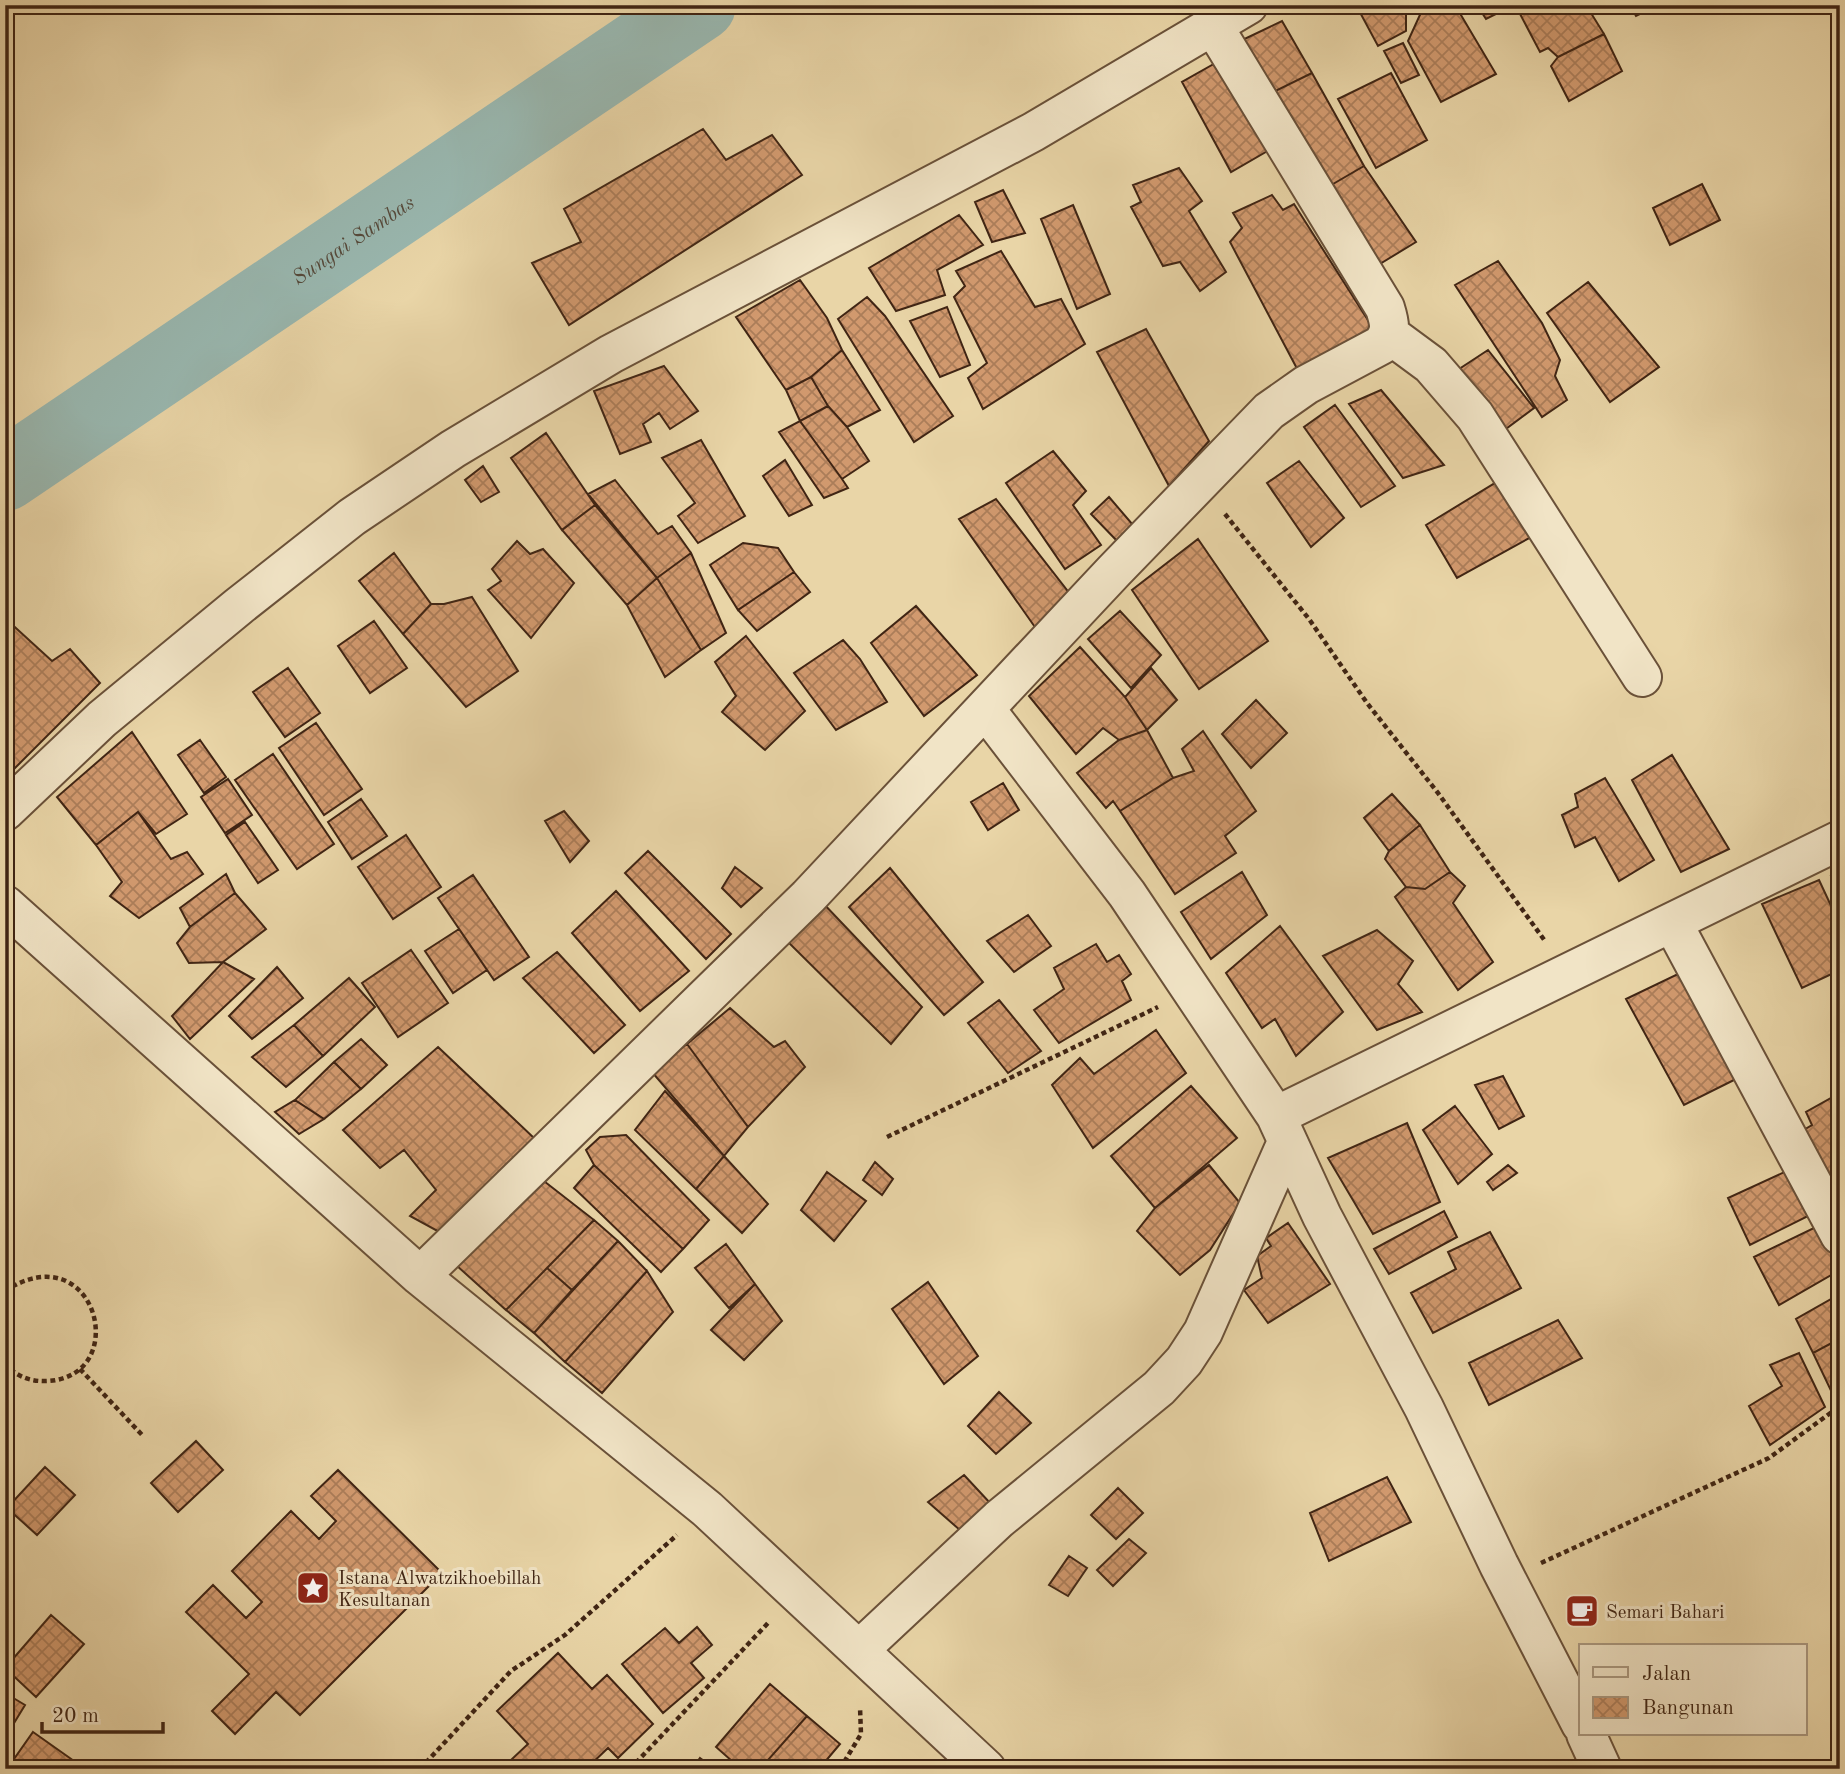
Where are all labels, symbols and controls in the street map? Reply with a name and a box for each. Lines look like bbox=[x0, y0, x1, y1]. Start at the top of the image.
water label: Sungai Sambas bbox=[289, 192, 419, 290]
place icon: Istana Alwatzikhoebillah Kesultanan bbox=[294, 1569, 332, 1607]
place label: Istana Alwatzikhoebillah Kesultanan bbox=[338, 1570, 541, 1611]
cafe icon: Semari Bahari bbox=[1563, 1592, 1601, 1630]
place label: Semari Bahari bbox=[1606, 1604, 1724, 1623]
legend bbox=[1579, 1644, 1806, 1736]
text: Jalan bbox=[1642, 1664, 1691, 1685]
scale bar bbox=[42, 1690, 163, 1734]
text: Bangunan bbox=[1642, 1698, 1734, 1719]
text: 20 m bbox=[52, 1706, 99, 1727]

